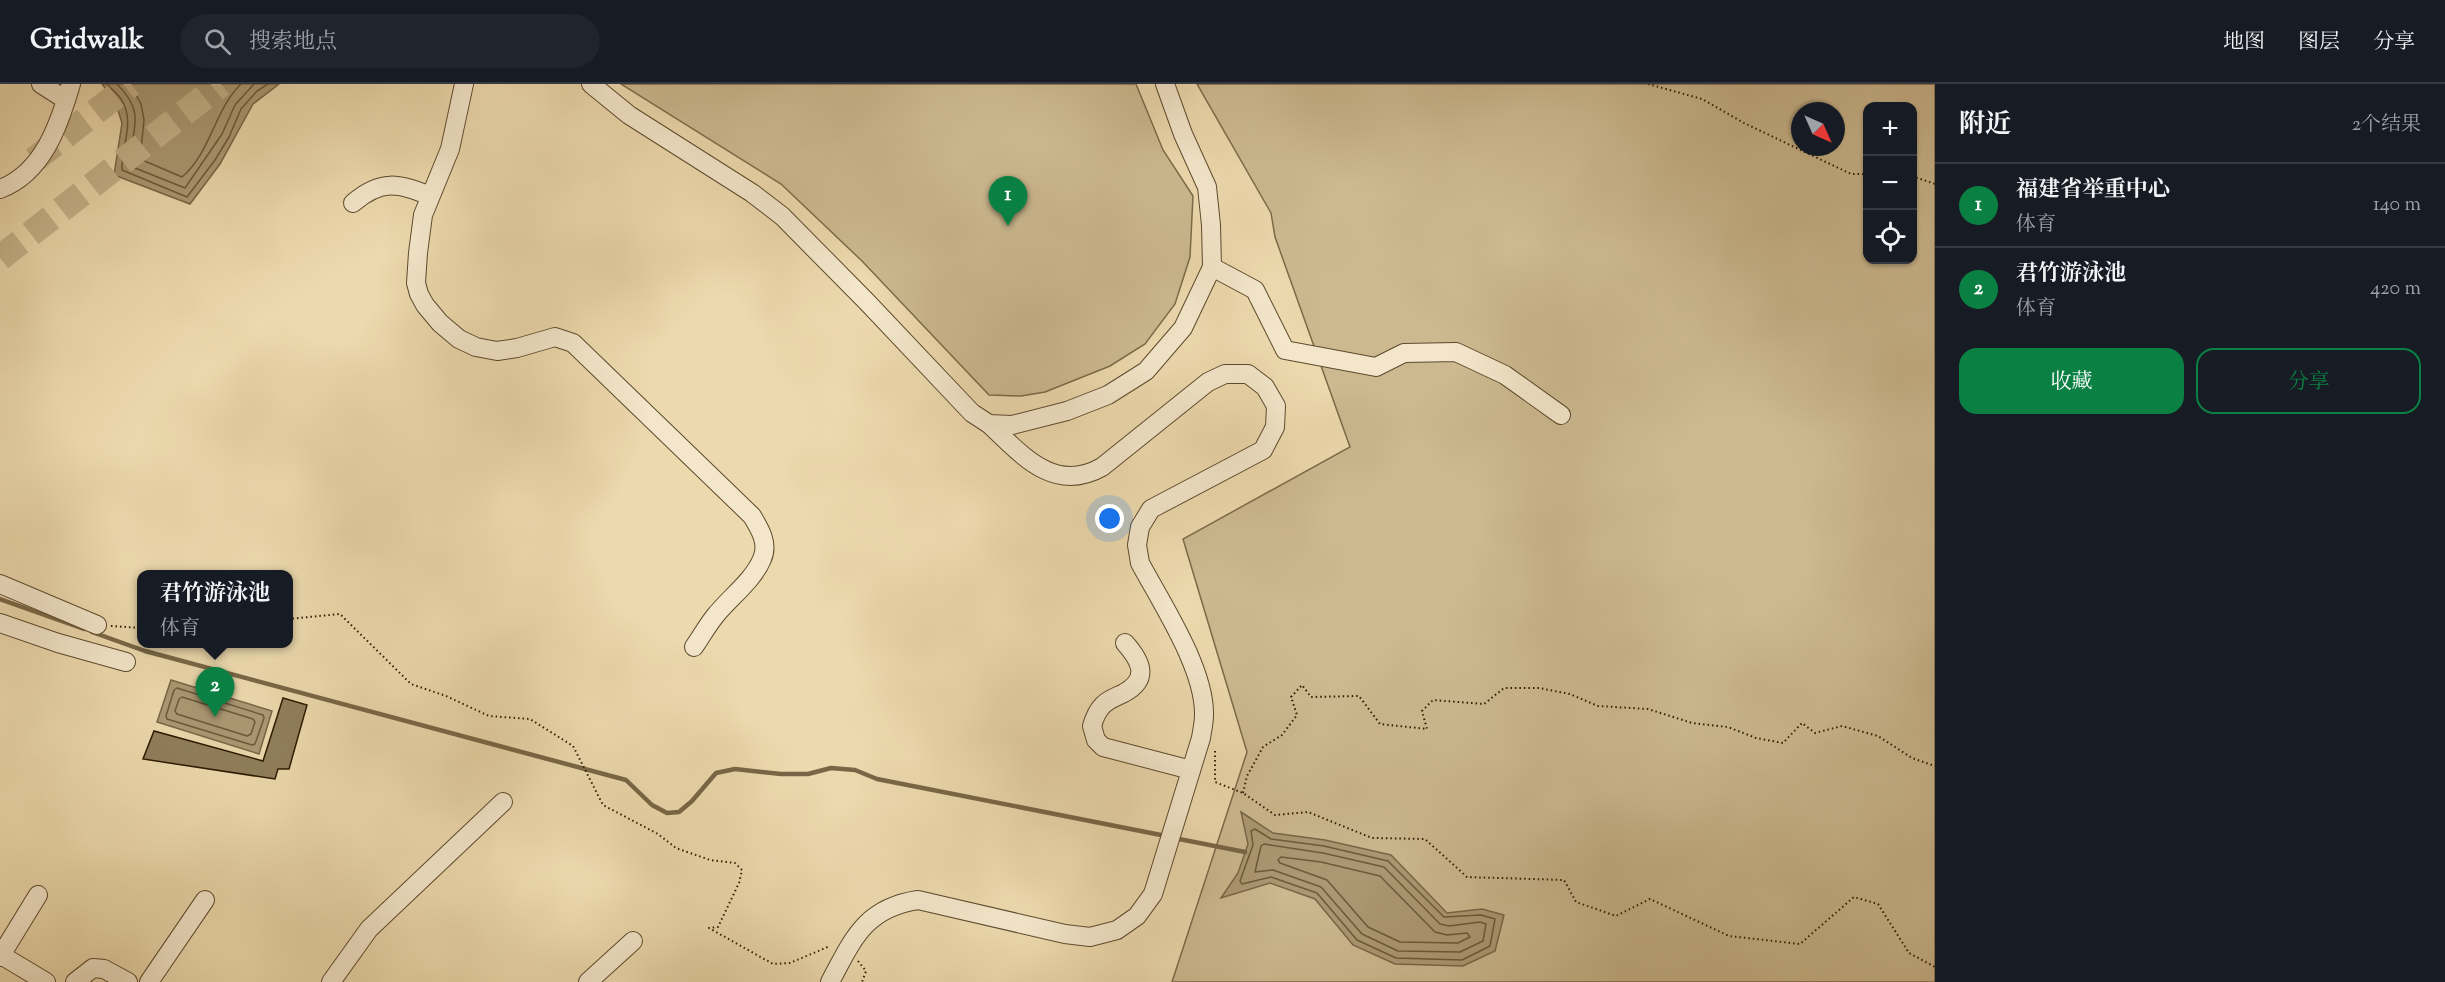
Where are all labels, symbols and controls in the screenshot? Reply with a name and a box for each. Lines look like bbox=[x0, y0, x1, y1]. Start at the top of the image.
search box bbox=[180, 14, 600, 68]
text: Gridwalk bbox=[30, 21, 144, 61]
icon: search bbox=[201, 25, 234, 58]
text: 搜索地点 bbox=[249, 27, 337, 59]
text: 地图 bbox=[2223, 28, 2265, 58]
text: 图层 bbox=[2298, 28, 2340, 58]
text: 分享 bbox=[2373, 28, 2415, 58]
north arrow bbox=[1791, 102, 1845, 156]
map controls bbox=[1863, 102, 1917, 264]
button: + bbox=[1863, 102, 1917, 156]
text: 附近 bbox=[1959, 107, 2011, 144]
text: 2个结果 bbox=[2352, 111, 2421, 140]
button: − bbox=[1863, 156, 1917, 210]
text: 福建省举重中心 bbox=[2016, 175, 2170, 207]
pin: 1 bbox=[988, 176, 1028, 226]
text: 1 bbox=[1975, 191, 1982, 220]
text: 140 m bbox=[2373, 191, 2421, 220]
button: locate bbox=[1863, 210, 1917, 264]
text: 体育 bbox=[2016, 211, 2056, 240]
text: 君竹游泳池 bbox=[2016, 259, 2126, 291]
text: 2 bbox=[1974, 275, 1983, 304]
text: 420 m bbox=[2370, 275, 2421, 304]
text: 体育 bbox=[2016, 295, 2056, 324]
button: 收藏 bbox=[1959, 348, 2184, 414]
button: 分享 bbox=[2196, 348, 2421, 414]
your location bbox=[1095, 504, 1124, 533]
popup bbox=[137, 570, 293, 648]
text: 君竹游泳池 bbox=[160, 579, 270, 611]
text: 体育 bbox=[160, 615, 200, 644]
pin: 2 bbox=[196, 668, 234, 717]

